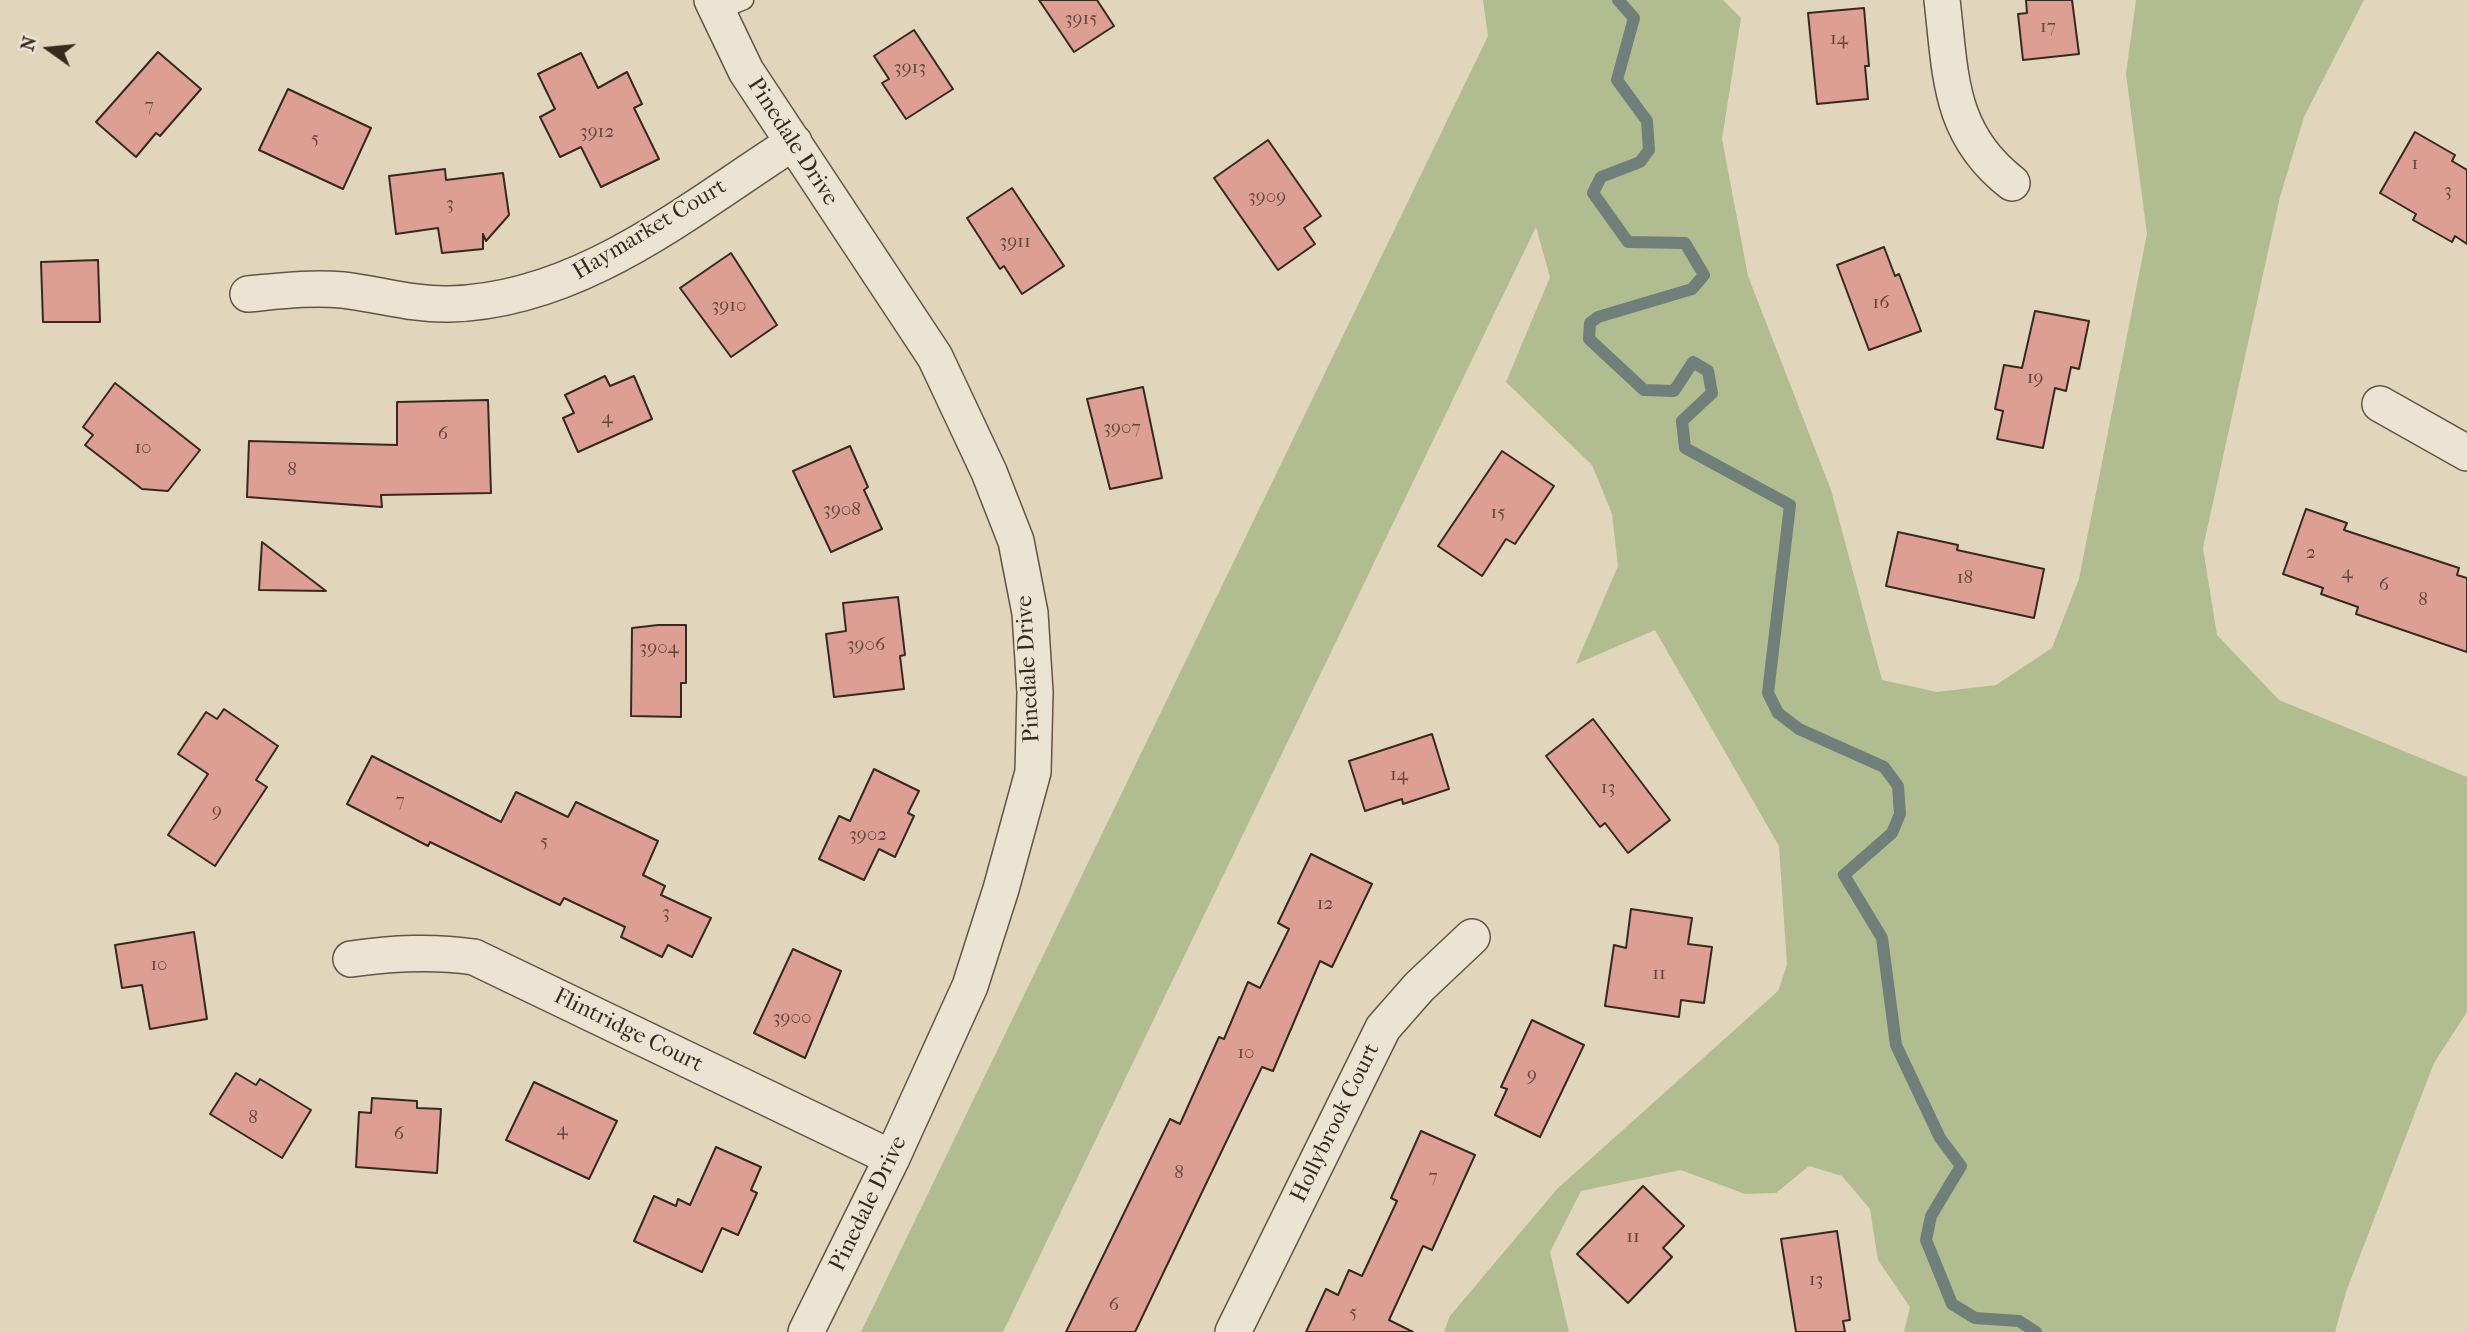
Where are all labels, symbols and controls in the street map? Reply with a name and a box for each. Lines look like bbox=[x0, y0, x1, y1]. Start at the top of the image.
house number: 3915 bbox=[1065, 8, 1097, 30]
north arrow bbox=[14, 14, 84, 84]
house number: 17 bbox=[2040, 16, 2056, 38]
house number: 14 bbox=[1830, 28, 1848, 50]
text: N bbox=[16, 34, 41, 53]
house number: 3913 bbox=[894, 57, 926, 79]
street label: Pinedale Drive bbox=[740, 73, 844, 211]
house number: 7 bbox=[144, 95, 154, 117]
house number: 3912 bbox=[580, 121, 614, 143]
house number: 5 bbox=[311, 128, 319, 150]
house number: 1 bbox=[2412, 153, 2418, 175]
street label: Haymarket Court bbox=[568, 173, 732, 287]
house number: 3 bbox=[2444, 180, 2452, 202]
house number: 3909 bbox=[1248, 186, 1286, 208]
house number: 3 bbox=[446, 193, 454, 215]
house number: 3911 bbox=[999, 231, 1031, 253]
house number: 16 bbox=[1873, 292, 1889, 314]
house number: 3910 bbox=[712, 295, 746, 317]
house number: 19 bbox=[2027, 367, 2043, 389]
house number: 4 bbox=[601, 407, 613, 429]
house number: 3907 bbox=[1103, 417, 1141, 439]
house number: 6 bbox=[438, 423, 448, 445]
house number: 10 bbox=[134, 437, 152, 459]
house number: 8 bbox=[287, 459, 297, 481]
house number: 3908 bbox=[823, 499, 861, 521]
house number: 15 bbox=[1491, 502, 1505, 524]
house number: 2 bbox=[2306, 542, 2316, 564]
house number: 4 bbox=[2341, 562, 2353, 584]
house number: 18 bbox=[1957, 567, 1973, 589]
house number: 6 bbox=[2379, 574, 2389, 596]
house number: 8 bbox=[2418, 589, 2428, 611]
street label: Pinedale Drive bbox=[1011, 595, 1047, 743]
house number: 3906 bbox=[847, 634, 885, 656]
house number: 3904 bbox=[639, 637, 679, 659]
house number: 14 bbox=[1390, 764, 1408, 786]
house number: 13 bbox=[1601, 777, 1615, 799]
house number: 7 bbox=[395, 790, 405, 812]
house number: 9 bbox=[212, 800, 222, 822]
house number: 3902 bbox=[849, 824, 887, 846]
house number: 5 bbox=[540, 831, 548, 853]
house number: 12 bbox=[1317, 893, 1333, 915]
house number: 3 bbox=[662, 902, 670, 924]
house number: 10 bbox=[150, 954, 168, 976]
house number: 11 bbox=[1652, 963, 1666, 985]
street label: Flintridge Court bbox=[549, 983, 707, 1079]
house number: 3900 bbox=[773, 1007, 811, 1029]
street label: Hollybrook Court bbox=[1286, 1039, 1386, 1207]
house number: 10 bbox=[1237, 1042, 1255, 1064]
house number: 9 bbox=[1527, 1064, 1537, 1086]
house number: 8 bbox=[248, 1107, 258, 1129]
house number: 4 bbox=[556, 1119, 568, 1141]
house number: 6 bbox=[394, 1123, 404, 1145]
street label: Pinedale Drive bbox=[824, 1132, 914, 1276]
house number: 8 bbox=[1174, 1162, 1184, 1184]
house number: 7 bbox=[1428, 1166, 1438, 1188]
house number: 11 bbox=[1626, 1226, 1640, 1248]
house number: 13 bbox=[1809, 1269, 1823, 1291]
house number: 6 bbox=[1109, 1294, 1119, 1316]
house number: 5 bbox=[1349, 1302, 1357, 1324]

